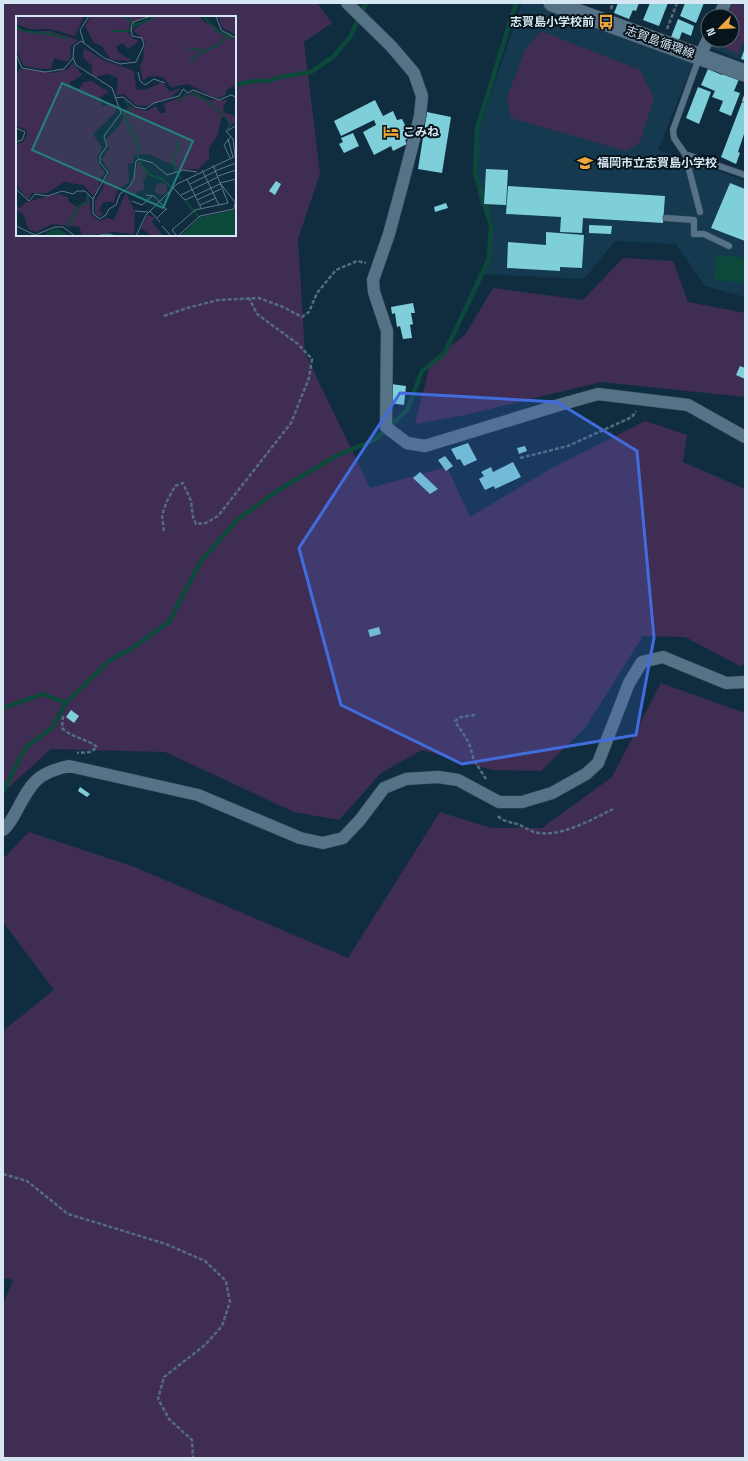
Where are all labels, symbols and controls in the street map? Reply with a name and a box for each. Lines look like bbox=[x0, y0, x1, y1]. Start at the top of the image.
north arrow bbox=[700, 8, 740, 48]
bus stop icon: 志賀島小学校前 bbox=[597, 13, 615, 31]
place label: 志賀島小学校前 bbox=[510, 14, 594, 30]
inset map bbox=[16, 16, 236, 236]
street label: 志賀島循環線 bbox=[623, 22, 697, 62]
text: N bbox=[703, 26, 719, 38]
hotel icon: こみね bbox=[382, 123, 400, 141]
place label: こみね bbox=[403, 124, 439, 140]
school or university icon: 福岡市立志賀島小学校 bbox=[576, 154, 594, 172]
place label: 福岡市立志賀島小学校 bbox=[597, 155, 717, 171]

